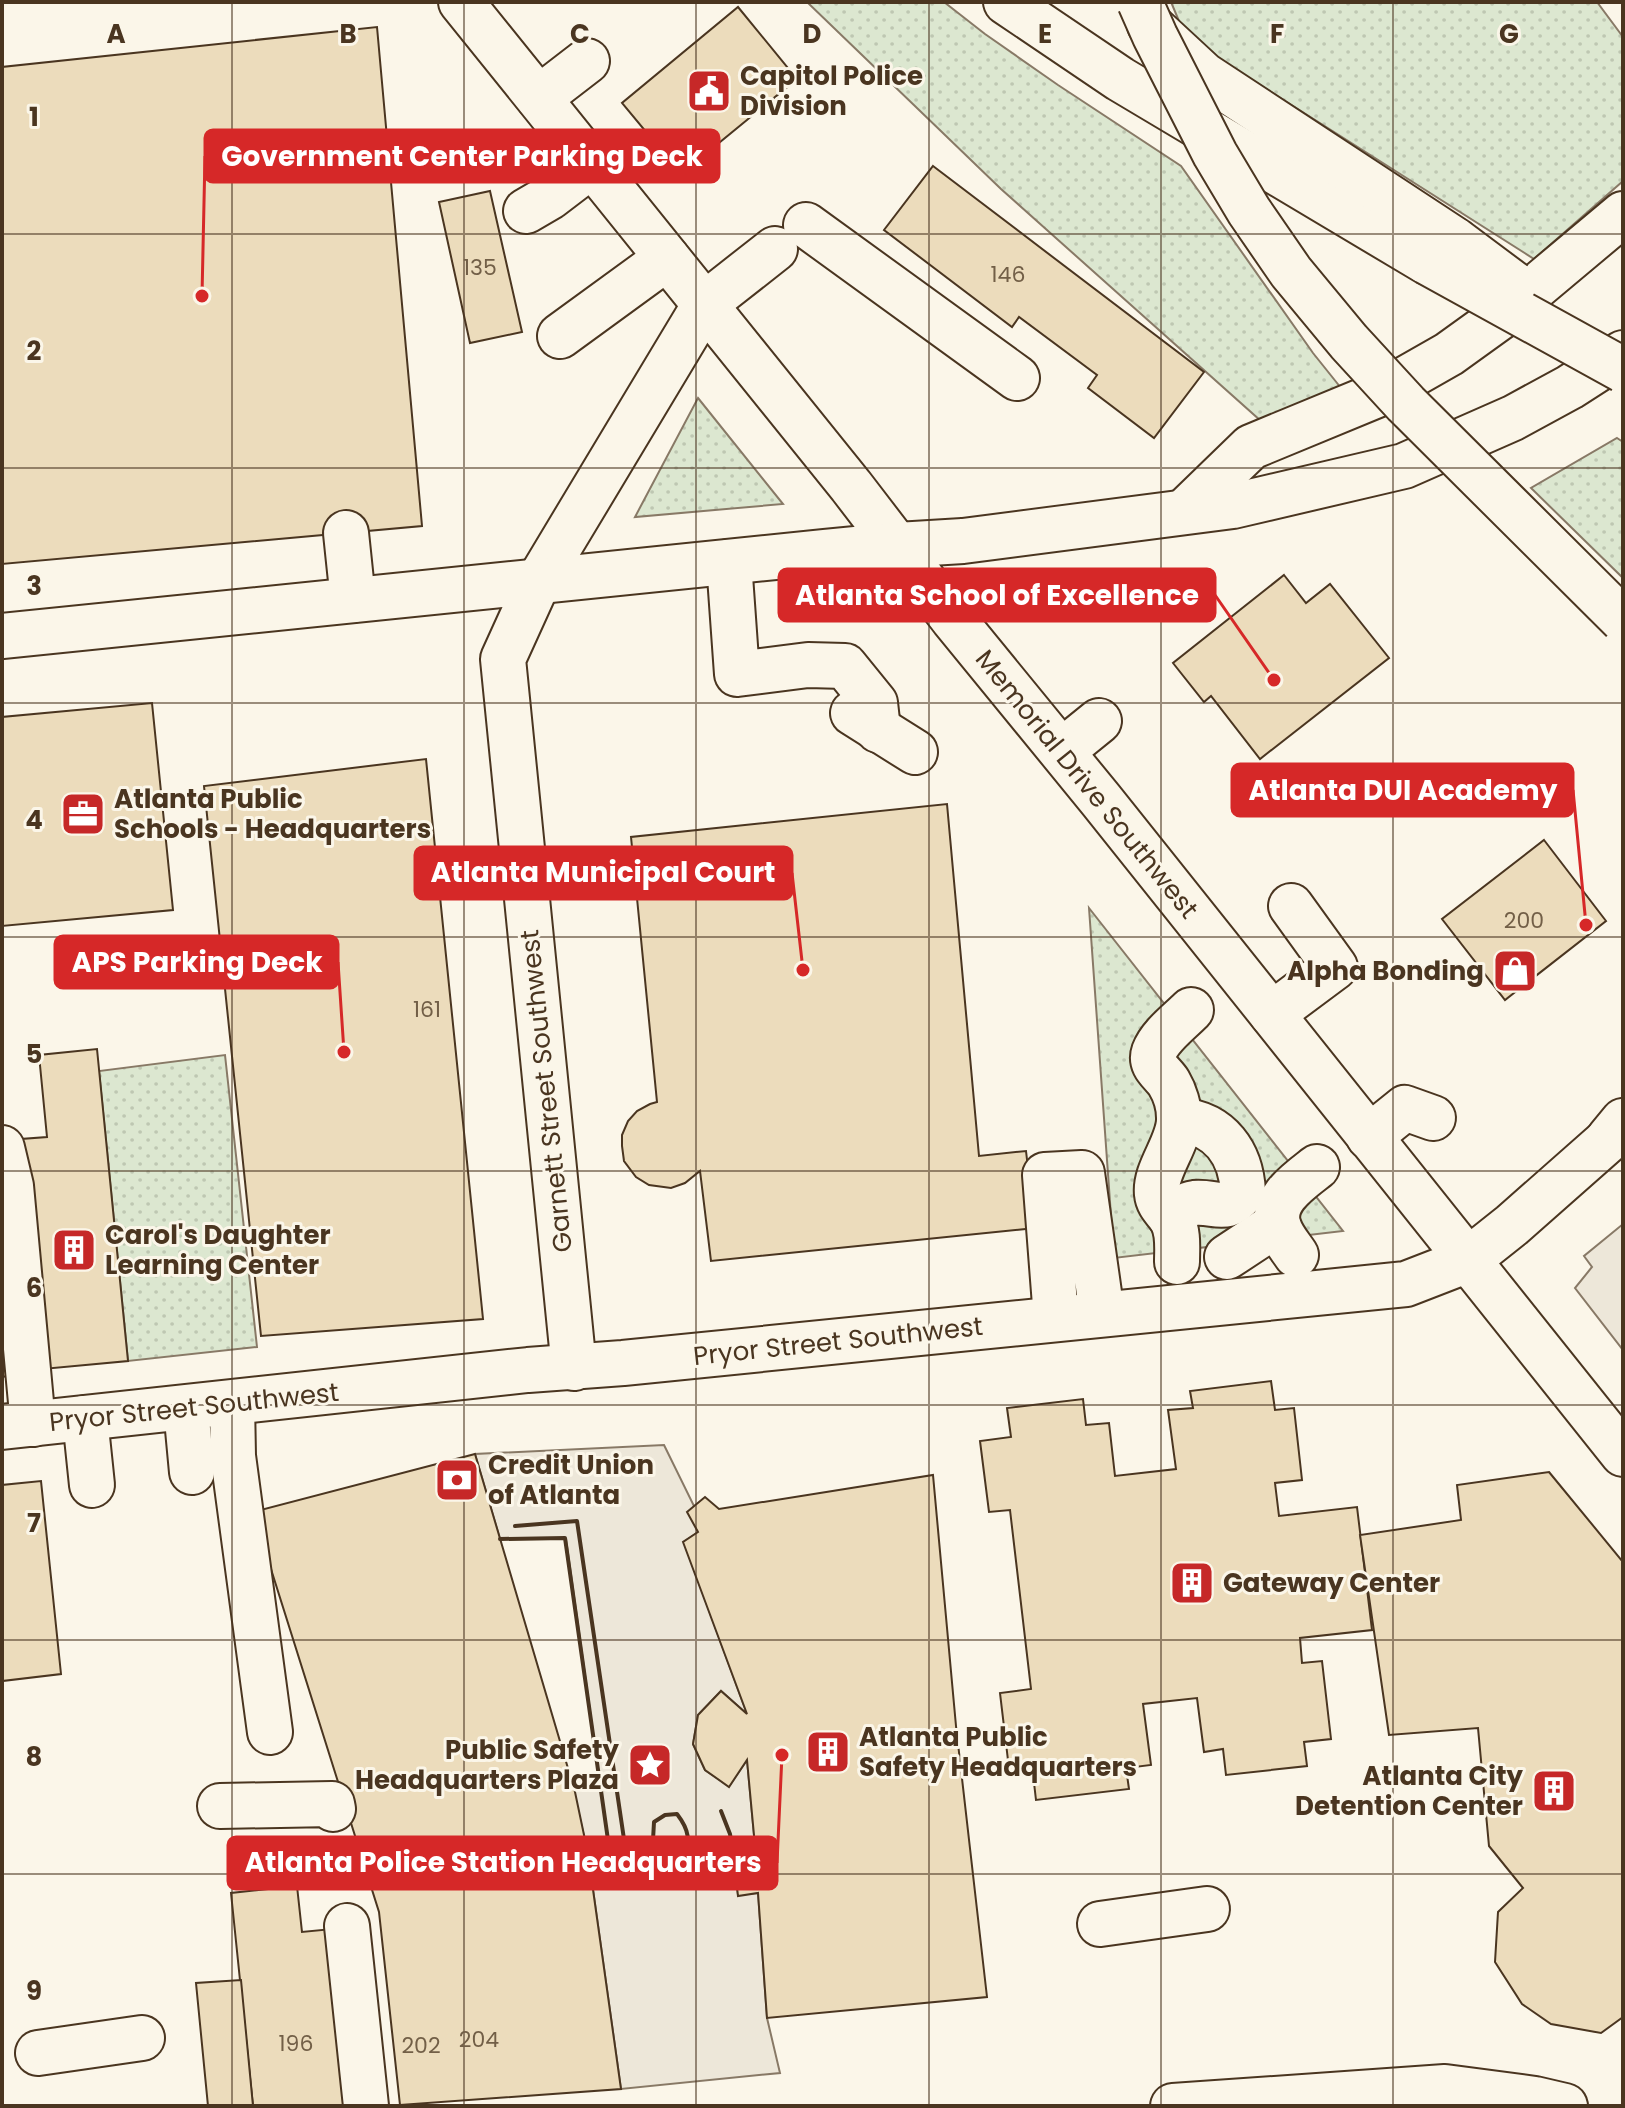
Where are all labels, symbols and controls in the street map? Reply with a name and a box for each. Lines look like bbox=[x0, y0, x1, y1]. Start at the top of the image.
text: A bbox=[106, 16, 126, 52]
text: B bbox=[339, 16, 357, 52]
text: C bbox=[570, 16, 590, 52]
text: D bbox=[803, 16, 822, 52]
text: E bbox=[1038, 16, 1052, 52]
text: F bbox=[1270, 16, 1284, 52]
text: G bbox=[1499, 16, 1519, 52]
place label: Capitol Police Division bbox=[740, 58, 923, 124]
public building icon: Capitol Police Division bbox=[685, 67, 733, 115]
text: 1 bbox=[29, 99, 39, 135]
callout: Government Center Parking Deck bbox=[205, 130, 719, 182]
text: Government Center Parking Deck bbox=[221, 137, 703, 176]
house number: 135 bbox=[463, 252, 497, 283]
house number: 146 bbox=[991, 259, 1025, 290]
text: 2 bbox=[27, 333, 42, 369]
text: 3 bbox=[26, 568, 42, 604]
callout: Atlanta School of Excellence bbox=[779, 569, 1215, 621]
text: Atlanta School of Excellence bbox=[795, 576, 1199, 615]
street label: Memorial Drive Southwest bbox=[967, 642, 1207, 926]
callout: Atlanta DUI Academy bbox=[1232, 764, 1573, 816]
text: Atlanta DUI Academy bbox=[1249, 771, 1558, 810]
place label: Atlanta Public Schools - Headquarters bbox=[114, 781, 431, 847]
office icon: Atlanta Public Schools - Headquarters bbox=[59, 790, 107, 838]
text: 4 bbox=[25, 802, 43, 838]
callout: Atlanta Municipal Court bbox=[415, 847, 792, 899]
text: Atlanta Municipal Court bbox=[431, 853, 776, 892]
house number: 200 bbox=[1504, 905, 1544, 936]
street label: Garnett Street Southwest bbox=[511, 928, 581, 1254]
callout: APS Parking Deck bbox=[55, 936, 338, 988]
text: APS Parking Deck bbox=[72, 943, 323, 982]
shop icon: Alpha Bonding bbox=[1491, 947, 1539, 995]
place label: Alpha Bonding bbox=[1287, 953, 1484, 989]
house number: 161 bbox=[413, 994, 441, 1025]
text: 5 bbox=[26, 1036, 42, 1072]
place label: Carol's Daughter Learning Center bbox=[105, 1217, 331, 1283]
building icon: Carol's Daughter Learning Center bbox=[50, 1226, 98, 1274]
text: 6 bbox=[26, 1270, 42, 1306]
street label: Pryor Street Southwest bbox=[691, 1308, 985, 1374]
street label: Pryor Street Southwest bbox=[47, 1374, 341, 1440]
place label: Credit Union of Atlanta bbox=[488, 1447, 654, 1513]
bank icon: Credit Union of Atlanta bbox=[433, 1456, 481, 1504]
text: 7 bbox=[27, 1505, 41, 1541]
building icon: Gateway Center bbox=[1168, 1559, 1216, 1607]
place label: Gateway Center bbox=[1223, 1565, 1440, 1601]
place label: Atlanta Public Safety Headquarters bbox=[859, 1719, 1137, 1785]
building icon: Atlanta Public Safety Headquarters bbox=[804, 1728, 852, 1776]
place label: Public Safety Headquarters Plaza bbox=[355, 1732, 620, 1798]
text: 8 bbox=[26, 1739, 42, 1775]
place icon: Public Safety Headquarters Plaza bbox=[626, 1741, 674, 1789]
place label: Atlanta City Detention Center bbox=[1295, 1758, 1524, 1824]
building icon: Atlanta City Detention Center bbox=[1530, 1767, 1578, 1815]
callout: Atlanta Police Station Headquarters bbox=[228, 1837, 777, 1889]
text: Atlanta Police Station Headquarters bbox=[244, 1843, 762, 1882]
text: 9 bbox=[26, 1973, 42, 2009]
house number: 204 bbox=[459, 2024, 499, 2055]
house number: 196 bbox=[279, 2028, 313, 2059]
house number: 202 bbox=[401, 2030, 441, 2061]

